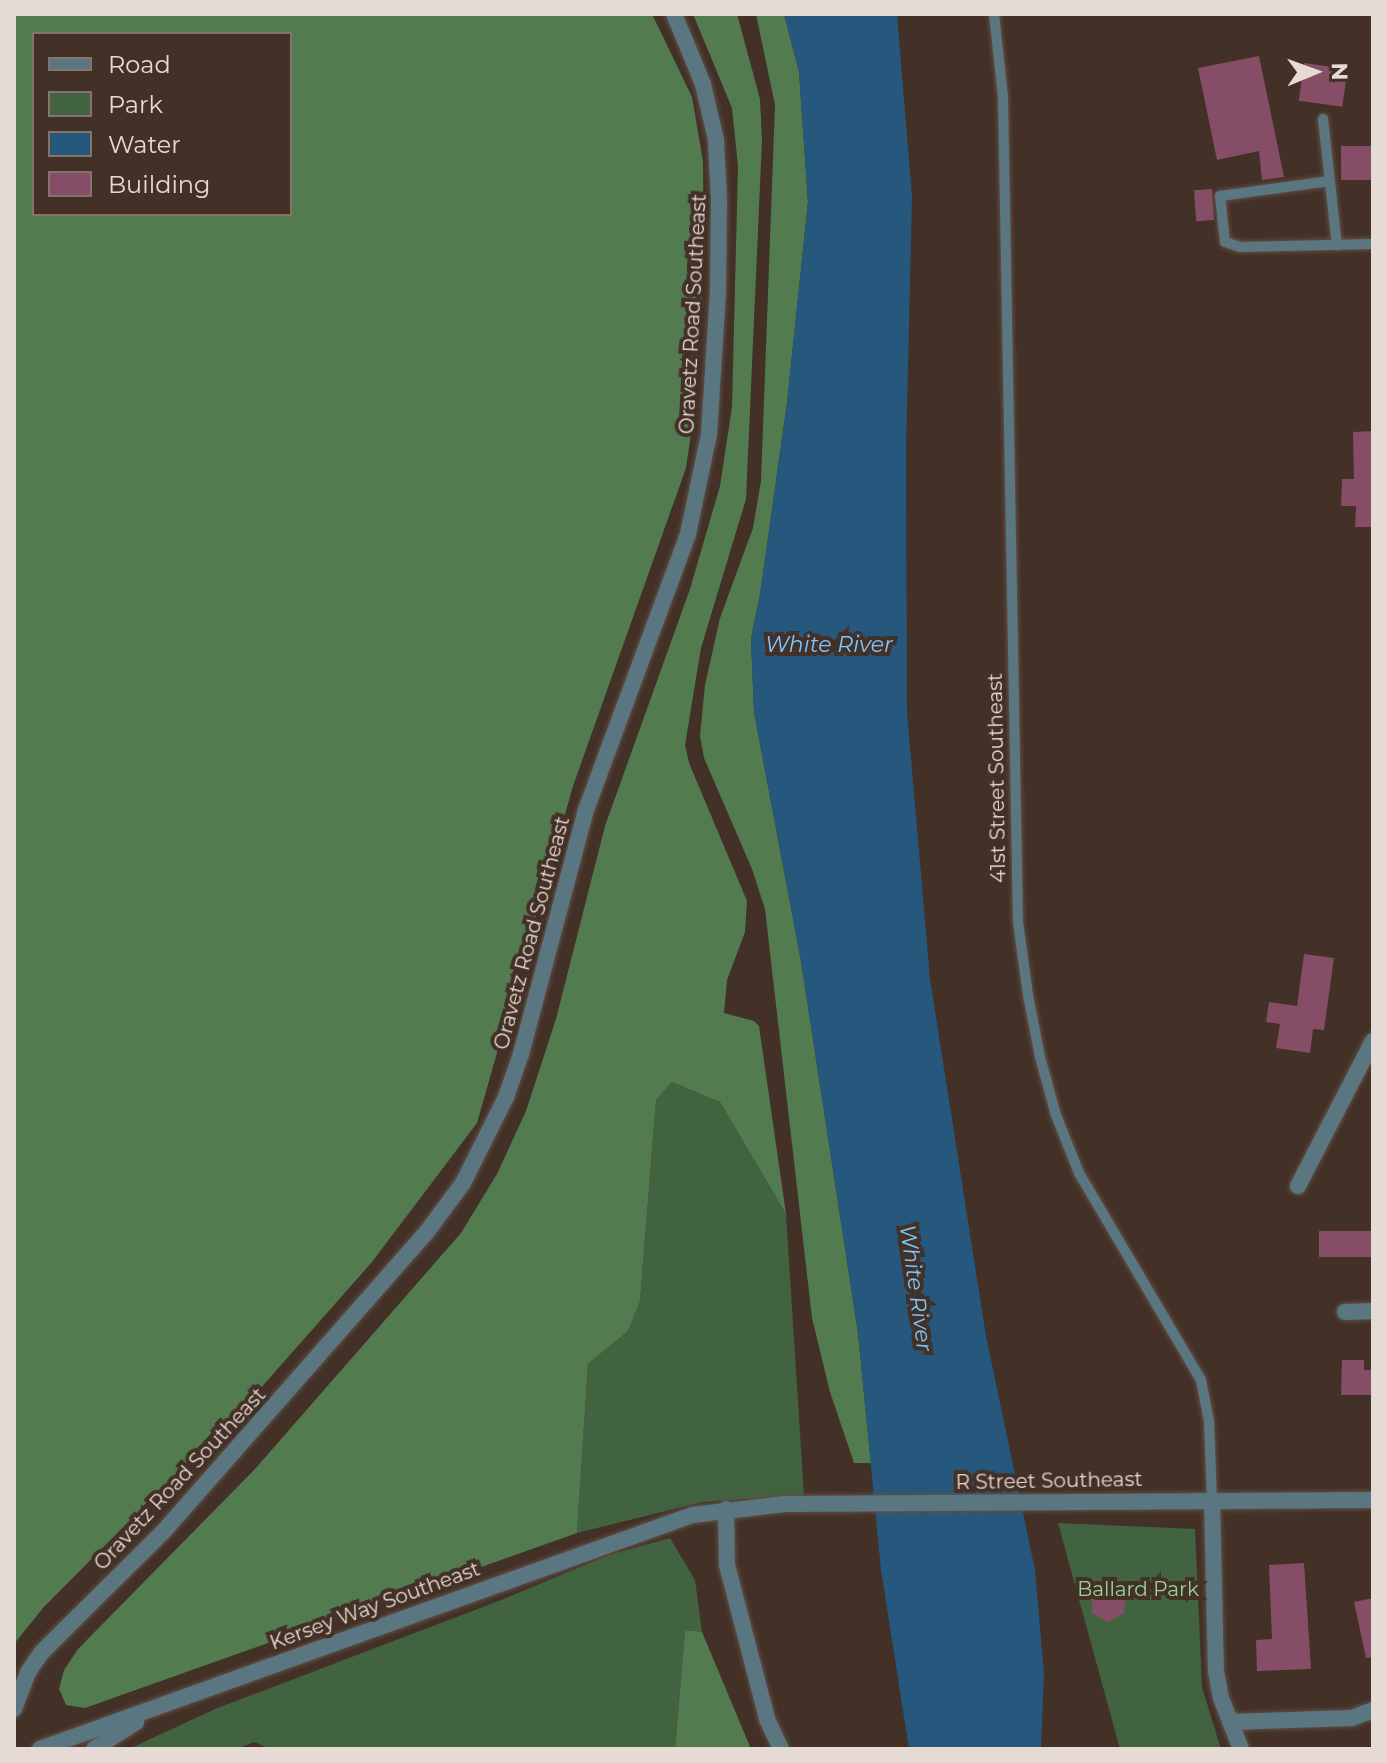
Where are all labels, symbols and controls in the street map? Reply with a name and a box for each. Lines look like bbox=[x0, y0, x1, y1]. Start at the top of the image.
legend bbox=[32, 32, 292, 216]
north arrow bbox=[1275, 32, 1355, 112]
text: Road bbox=[108, 50, 171, 79]
text: N bbox=[1326, 62, 1353, 81]
text: Park bbox=[108, 90, 163, 119]
text: Water bbox=[108, 130, 181, 159]
text: Building bbox=[108, 170, 211, 199]
street label: Oravetz Road Southeast bbox=[675, 193, 711, 435]
water label: White River bbox=[765, 632, 893, 658]
street label: 41st Street Southeast bbox=[983, 673, 1011, 883]
street label: Oravetz Road Southeast bbox=[489, 814, 575, 1052]
water label: White River bbox=[894, 1223, 938, 1353]
street label: Oravetz Road Southeast bbox=[89, 1383, 271, 1575]
street label: R Street Southeast bbox=[955, 1467, 1143, 1495]
street label: Kersey Way Southeast bbox=[267, 1557, 483, 1655]
park label: Ballard Park bbox=[1077, 1577, 1199, 1601]

